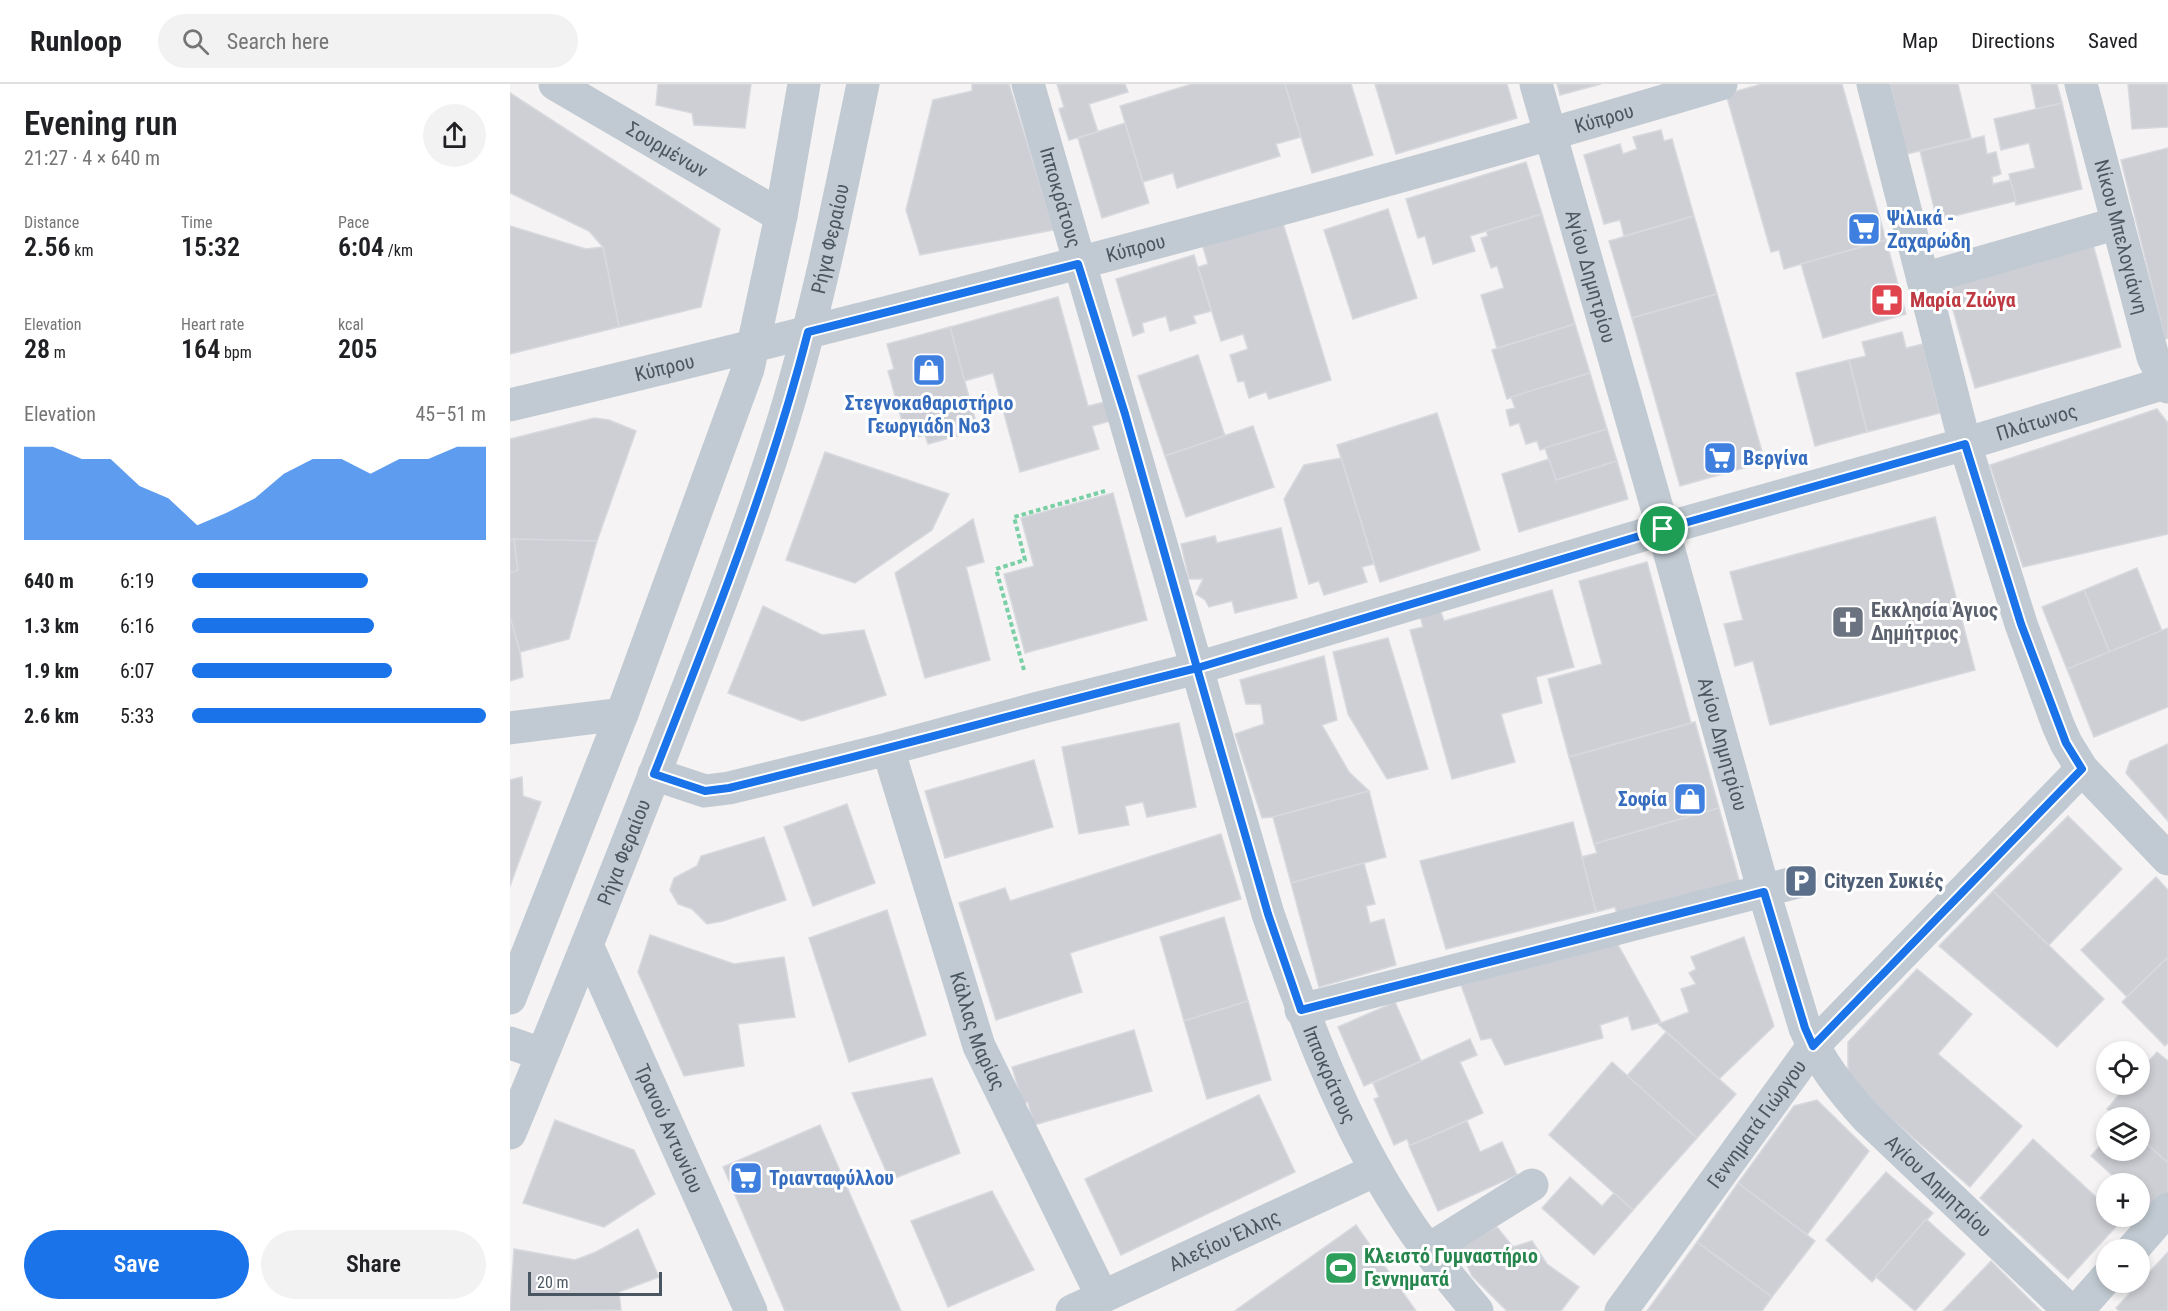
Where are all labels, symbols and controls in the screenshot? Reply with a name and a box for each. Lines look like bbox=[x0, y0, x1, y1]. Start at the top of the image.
search box bbox=[158, 14, 578, 68]
text: Runloop bbox=[30, 25, 122, 58]
icon: search bbox=[179, 25, 212, 58]
text: Search here bbox=[227, 29, 329, 54]
text: Map bbox=[1902, 29, 1938, 53]
text: Directions bbox=[1971, 29, 2055, 53]
text: Saved bbox=[2088, 29, 2138, 53]
street label: Κύπρου bbox=[1572, 98, 1636, 138]
text: Evening run bbox=[24, 104, 178, 143]
button: share bbox=[423, 104, 486, 167]
street label: Σουρμένων bbox=[622, 116, 713, 183]
street label: Ιπποκράτους bbox=[1035, 144, 1087, 251]
text: 21:27 · 4 × 640 m bbox=[24, 146, 160, 170]
street label: Νίκου Μπελογιάννη bbox=[2089, 157, 2153, 317]
street label: Ρήγα Φεραίου bbox=[806, 182, 854, 296]
place label: Ψιλικά - Ζαχαρώδη bbox=[1887, 206, 1971, 253]
street label: Αγίου Δημητρίου bbox=[1560, 207, 1621, 346]
supermarket icon: Ψιλικά - Ζαχαρώδη bbox=[1846, 211, 1882, 247]
text: Distance bbox=[24, 213, 79, 232]
text: Time bbox=[181, 213, 213, 232]
text: Pace bbox=[338, 213, 369, 232]
street label: Κύπρου bbox=[1103, 229, 1168, 267]
text: 2.56 bbox=[24, 232, 71, 262]
text: 15:32 bbox=[181, 232, 240, 262]
text: 6:04 bbox=[338, 232, 384, 262]
text: km bbox=[71, 241, 94, 260]
text: /km bbox=[384, 241, 413, 260]
pharmacy icon: Μαρία Ζιώγα bbox=[1869, 282, 1905, 318]
place label: Μαρία Ζιώγα bbox=[1910, 288, 2016, 312]
text: Elevation bbox=[24, 315, 82, 334]
text: Heart rate bbox=[181, 315, 244, 334]
text: kcal bbox=[338, 315, 364, 334]
text: 28 bbox=[24, 334, 50, 364]
text: 164 bbox=[181, 334, 220, 364]
text: 205 bbox=[338, 334, 377, 364]
text: m bbox=[50, 343, 66, 362]
text: bpm bbox=[220, 343, 252, 362]
street label: Κύπρου bbox=[632, 349, 697, 386]
shop icon: Στεγνοκαθαριστήριο Γεωργιάδη Νο3 bbox=[911, 352, 947, 388]
place label: Στεγνοκαθαριστήριο Γεωργιάδη Νο3 bbox=[844, 391, 1014, 438]
street label: Πλάτωνος bbox=[1993, 398, 2080, 446]
text: Elevation bbox=[24, 402, 96, 426]
text: 45–51 m bbox=[415, 402, 486, 426]
supermarket icon: Βεργίνα bbox=[1702, 440, 1738, 476]
place label: Βεργίνα bbox=[1743, 446, 1808, 470]
pin bbox=[1637, 503, 1688, 554]
icon: arrive bbox=[1646, 512, 1679, 545]
text: 640 m bbox=[24, 569, 74, 593]
text: 6:19 bbox=[120, 569, 154, 593]
place label: Εκκλησία Άγιος Δημήτριος bbox=[1871, 598, 1998, 645]
church icon: Εκκλησία Άγιος Δημήτριος bbox=[1830, 604, 1866, 640]
text: 1.3 km bbox=[24, 614, 79, 638]
text: 6:16 bbox=[120, 614, 154, 638]
text: 1.9 km bbox=[24, 659, 79, 683]
text: 6:07 bbox=[120, 659, 154, 683]
street label: Αγίου Δημητρίου bbox=[1693, 675, 1753, 813]
text: 2.6 km bbox=[24, 704, 79, 728]
text: 5:33 bbox=[120, 704, 154, 728]
shop icon: Σοφία bbox=[1672, 781, 1708, 817]
place label: Σοφία bbox=[1618, 787, 1667, 811]
street label: Ρήγα Φεραίου bbox=[592, 796, 655, 909]
parking icon: Cityzen Συκιές bbox=[1783, 863, 1819, 899]
place label: Cityzen Συκιές bbox=[1824, 869, 1944, 893]
street label: Κάλλας Μαρίας bbox=[945, 969, 1011, 1094]
street label: Ιπποκράτους bbox=[1298, 1022, 1362, 1127]
map controls bbox=[2096, 1041, 2150, 1293]
button: locate bbox=[2096, 1041, 2150, 1095]
street label: Γεννηματά Γιώργου bbox=[1702, 1055, 1811, 1193]
street label: Τρανού Αντωνίου bbox=[630, 1060, 709, 1197]
button: layers bbox=[2096, 1107, 2150, 1161]
street label: Αγίου Δημητρίου bbox=[1880, 1130, 1997, 1242]
supermarket icon: Τριανταφύλλου bbox=[728, 1160, 764, 1196]
place label: Τριανταφύλλου bbox=[769, 1166, 894, 1190]
button: + bbox=[2096, 1173, 2150, 1227]
street label: Αλεξίου Έλλης bbox=[1165, 1204, 1284, 1276]
button: Save bbox=[24, 1230, 249, 1299]
button: Share bbox=[261, 1230, 486, 1299]
button: − bbox=[2096, 1239, 2150, 1293]
place label: Κλειστό Γυμναστήριο Γεννηματά bbox=[1364, 1244, 1538, 1291]
sports icon: Κλειστό Γυμναστήριο Γεννηματά bbox=[1323, 1250, 1359, 1286]
scale bar bbox=[528, 1269, 662, 1296]
text: 20 m bbox=[537, 1273, 569, 1292]

